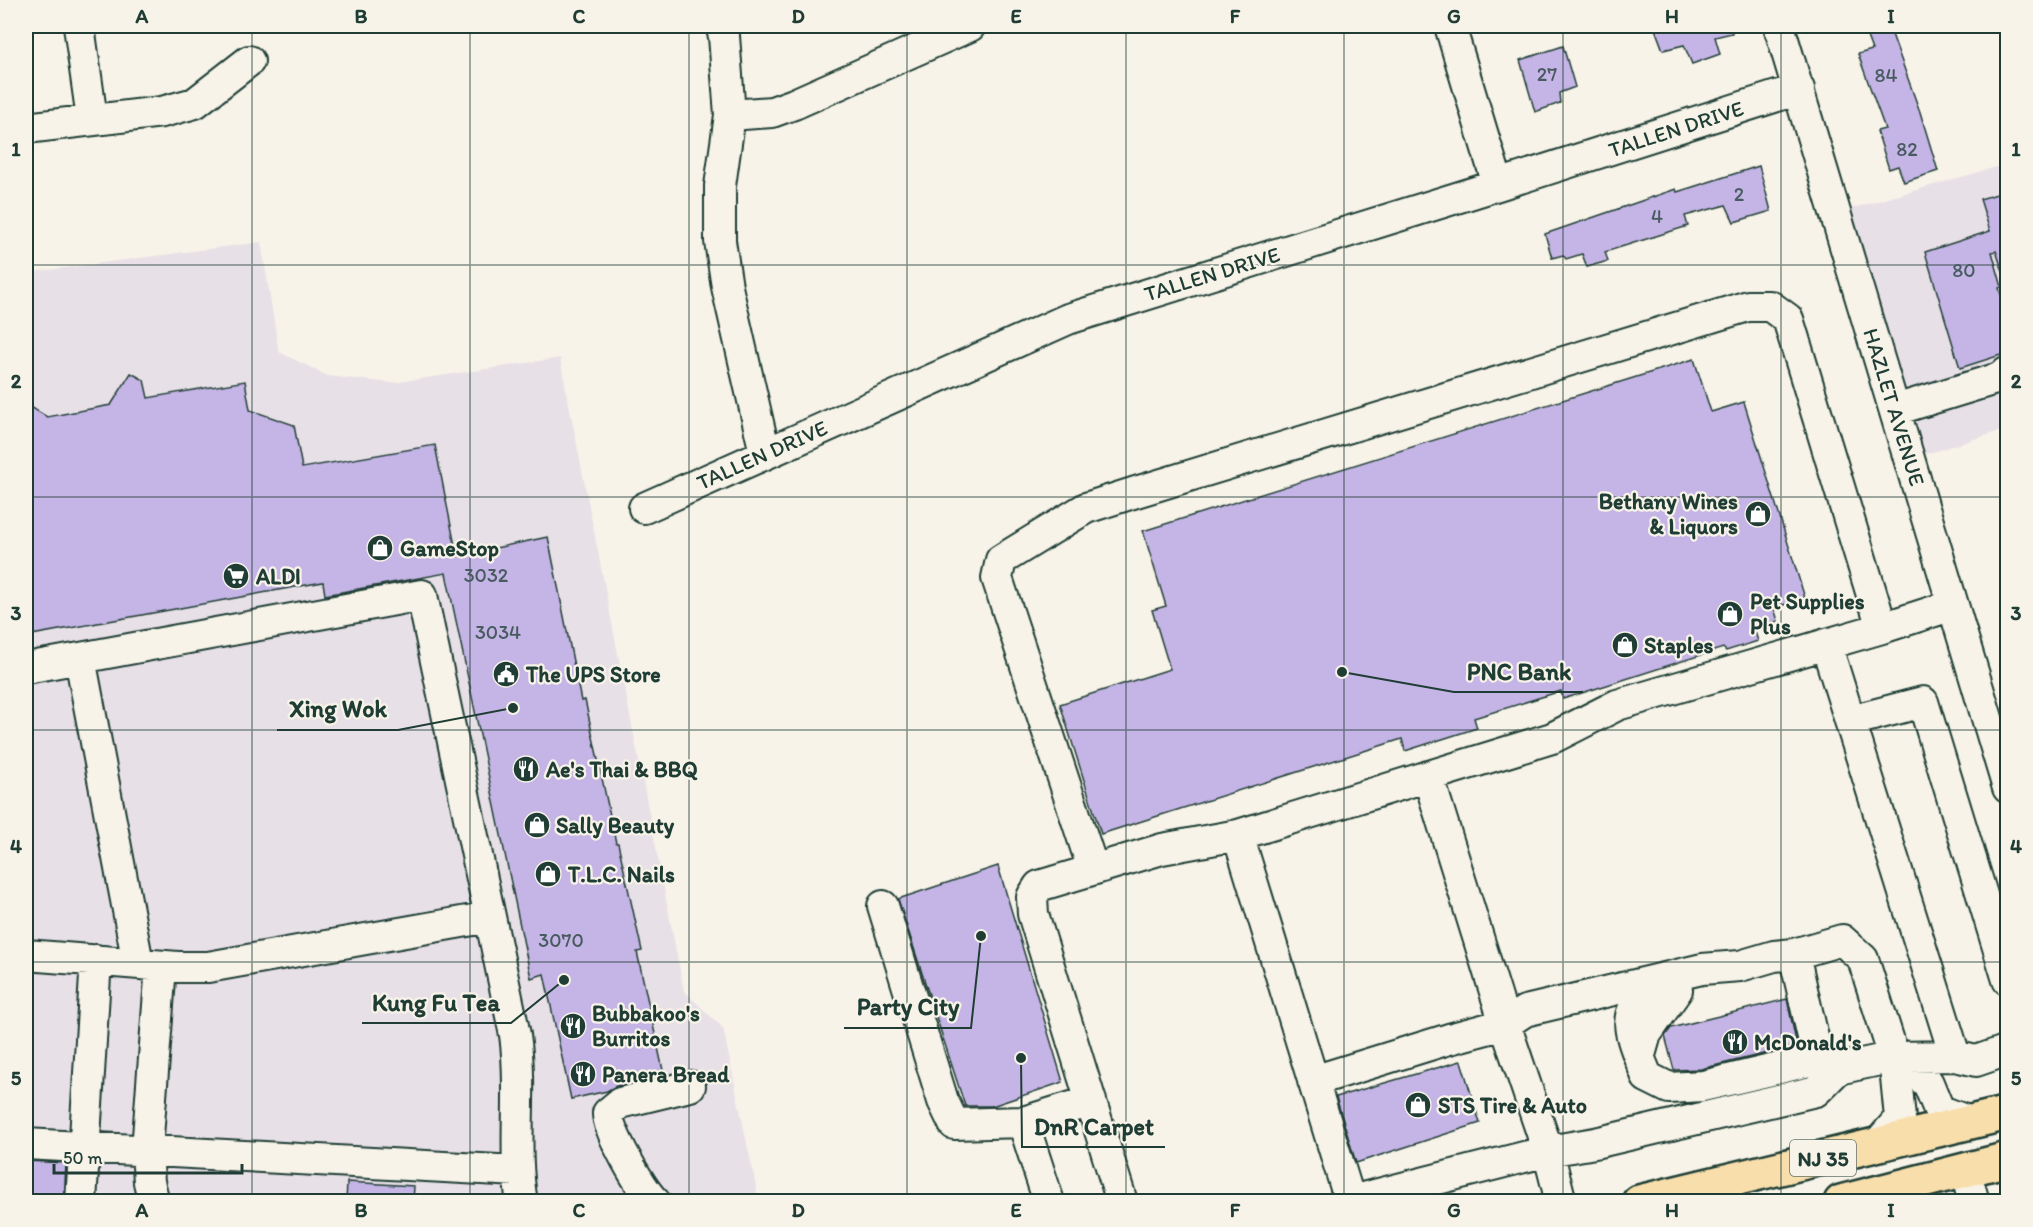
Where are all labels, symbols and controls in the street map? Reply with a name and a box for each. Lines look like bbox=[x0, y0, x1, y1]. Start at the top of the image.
text: A bbox=[135, 4, 149, 28]
text: B bbox=[355, 4, 368, 28]
text: C bbox=[573, 4, 586, 28]
text: D bbox=[791, 4, 805, 28]
text: E bbox=[1010, 4, 1022, 28]
text: F bbox=[1230, 4, 1241, 28]
text: G bbox=[1447, 4, 1461, 28]
text: H bbox=[1665, 4, 1679, 28]
text: I bbox=[1887, 4, 1895, 28]
house number: 27 bbox=[1537, 62, 1557, 86]
house number: 84 bbox=[1875, 63, 1897, 87]
street label: TALLEN DRIVE bbox=[1605, 94, 1747, 164]
text: 1 bbox=[11, 137, 21, 161]
house number: 82 bbox=[1896, 137, 1918, 161]
text: 1 bbox=[2011, 137, 2021, 161]
house number: 2 bbox=[1734, 182, 1745, 206]
house number: 4 bbox=[1651, 204, 1663, 228]
street label: TALLEN DRIVE bbox=[1141, 241, 1283, 307]
house number: 80 bbox=[1952, 258, 1976, 282]
street label: HAZLET AVENUE bbox=[1857, 325, 1931, 489]
text: 2 bbox=[11, 369, 22, 393]
text: 2 bbox=[2011, 369, 2022, 393]
street label: TALLEN DRIVE bbox=[692, 414, 832, 496]
place label: Bethany Wines & Liquors bbox=[1599, 488, 1738, 540]
shop icon: Bethany Wines & Liquors bbox=[1743, 499, 1773, 529]
shop icon: GameStop bbox=[365, 533, 395, 563]
place label: GameStop bbox=[400, 535, 499, 562]
supermarket icon: ALDI bbox=[221, 561, 251, 591]
place label: ALDI bbox=[255, 563, 301, 590]
house number: 3032 bbox=[464, 563, 509, 587]
place label: Pet Supplies Plus bbox=[1750, 588, 1865, 640]
shop icon: Pet Supplies Plus bbox=[1715, 599, 1745, 629]
text: 3 bbox=[11, 601, 22, 625]
text: 3 bbox=[2011, 601, 2022, 625]
house number: 3034 bbox=[475, 620, 521, 644]
shop icon: Staples bbox=[1610, 630, 1640, 660]
place label: Staples bbox=[1644, 632, 1714, 659]
callout: PNC Bank bbox=[1454, 650, 1583, 692]
text: PNC Bank bbox=[1467, 657, 1572, 686]
public building icon: The UPS Store bbox=[491, 659, 521, 689]
place label: The UPS Store bbox=[525, 661, 661, 688]
callout: Xing Wok bbox=[277, 688, 398, 730]
text: Xing Wok bbox=[289, 694, 387, 724]
restaurant icon: Ae's Thai & BBQ bbox=[511, 754, 541, 784]
place label: Ae's Thai & BBQ bbox=[545, 756, 698, 783]
shop icon: Sally Beauty bbox=[522, 810, 552, 840]
place label: Sally Beauty bbox=[556, 812, 675, 839]
text: 4 bbox=[10, 834, 22, 858]
text: 4 bbox=[2010, 834, 2022, 858]
shop icon: T.L.C. Nails bbox=[533, 859, 563, 889]
place label: T.L.C. Nails bbox=[567, 861, 675, 888]
house number: 3070 bbox=[538, 928, 584, 952]
callout: Kung Fu Tea bbox=[362, 981, 511, 1023]
callout: Party City bbox=[844, 986, 971, 1028]
text: Kung Fu Tea bbox=[372, 988, 500, 1018]
text: Party City bbox=[857, 992, 960, 1022]
place label: Bubbakoo's Burritos bbox=[592, 1000, 700, 1052]
restaurant icon: Bubbakoo's Burritos bbox=[558, 1011, 588, 1041]
restaurant icon: McDonald's bbox=[1720, 1027, 1750, 1057]
place label: McDonald's bbox=[1754, 1029, 1862, 1056]
restaurant icon: Panera Bread bbox=[568, 1059, 598, 1089]
place label: Panera Bread bbox=[602, 1061, 730, 1088]
text: 5 bbox=[11, 1066, 22, 1090]
text: 5 bbox=[2011, 1066, 2022, 1090]
shop icon: STS Tire & Auto bbox=[1403, 1090, 1433, 1120]
place label: STS Tire & Auto bbox=[1438, 1092, 1587, 1119]
callout: DnR Carpet bbox=[1022, 1105, 1165, 1147]
text: DnR Carpet bbox=[1034, 1112, 1154, 1142]
scale bar bbox=[54, 1137, 242, 1175]
road number: NJ 35 bbox=[1790, 1140, 1856, 1176]
text: 50 m bbox=[63, 1147, 103, 1169]
text: A bbox=[135, 1198, 149, 1222]
text: B bbox=[355, 1198, 368, 1222]
text: C bbox=[573, 1198, 586, 1222]
text: D bbox=[791, 1198, 805, 1222]
text: E bbox=[1010, 1198, 1022, 1222]
text: F bbox=[1230, 1198, 1241, 1222]
text: G bbox=[1447, 1198, 1461, 1222]
text: H bbox=[1665, 1198, 1679, 1222]
text: I bbox=[1887, 1198, 1895, 1222]

